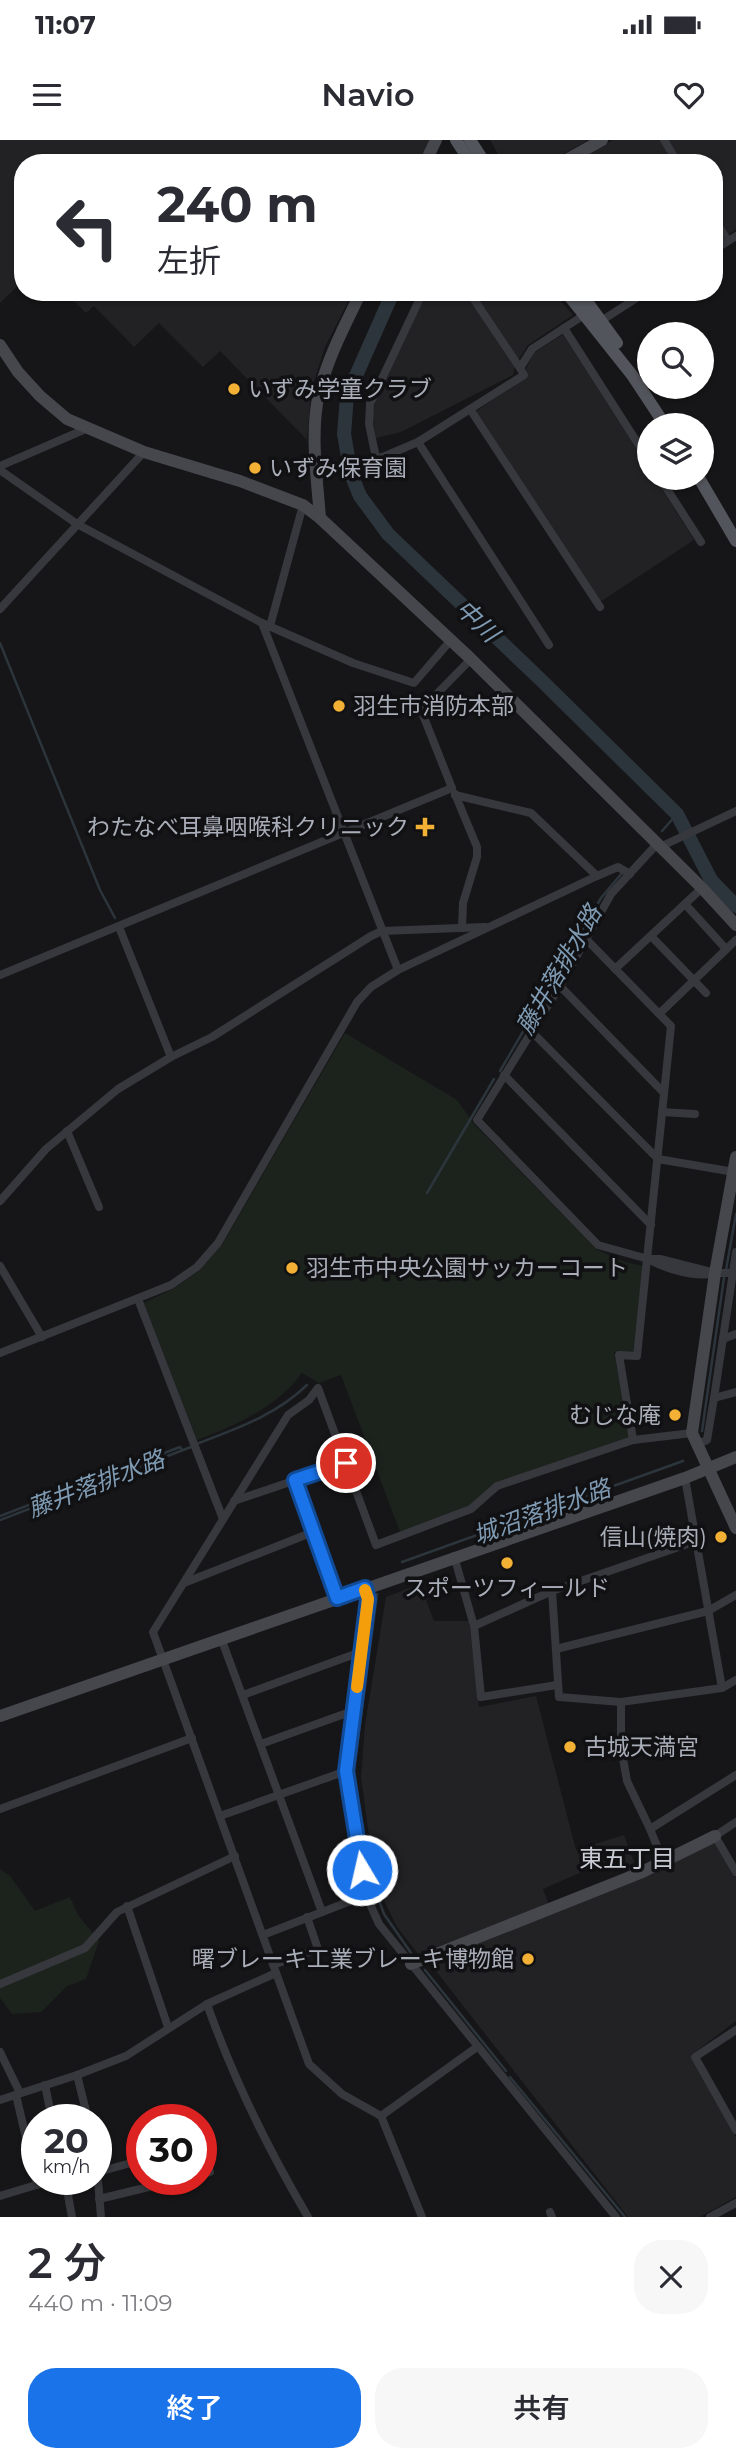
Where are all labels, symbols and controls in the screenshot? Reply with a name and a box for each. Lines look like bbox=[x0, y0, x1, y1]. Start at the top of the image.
text: 11:07 bbox=[35, 9, 96, 41]
text: Navio bbox=[321, 75, 415, 114]
icon: menu bbox=[28, 76, 66, 114]
icon: heart bbox=[670, 76, 708, 114]
text: 240 m bbox=[157, 175, 318, 234]
icon: left bbox=[42, 182, 133, 273]
text: 左折 bbox=[157, 241, 221, 280]
map controls bbox=[637, 322, 714, 490]
button: search bbox=[637, 322, 714, 399]
place label: いずみ学童クラブ bbox=[248, 375, 432, 403]
marker: いずみ学童クラブ bbox=[226, 381, 242, 397]
button: layers bbox=[637, 413, 714, 490]
place label: いずみ保育園 bbox=[269, 454, 407, 482]
marker: いずみ保育園 bbox=[247, 460, 263, 476]
water label: 中川 bbox=[450, 594, 507, 650]
place label: 羽生市消防本部 bbox=[353, 692, 514, 720]
marker: 羽生市消防本部 bbox=[331, 698, 347, 714]
place label: わたなべ耳鼻咽喉科クリニック bbox=[87, 813, 409, 841]
marker: わたなべ耳鼻咽喉科クリニック bbox=[415, 817, 435, 837]
water label: 藤井落排水路 bbox=[510, 898, 608, 1039]
place label: 羽生市中央公園サッカーコート bbox=[306, 1254, 628, 1282]
marker: 羽生市中央公園サッカーコート bbox=[284, 1260, 300, 1276]
place label: むじな庵 bbox=[569, 1401, 661, 1429]
marker: むじな庵 bbox=[667, 1407, 683, 1423]
pin bbox=[316, 1433, 376, 1493]
water label: 藤井落排水路 bbox=[23, 1443, 170, 1523]
icon: arrive bbox=[327, 1444, 365, 1482]
water label: 城沼落排水路 bbox=[469, 1473, 616, 1550]
place label: 信山(焼肉) bbox=[600, 1523, 707, 1551]
marker: 信山(焼肉) bbox=[713, 1529, 729, 1545]
marker: スポーツフィ一ルド bbox=[499, 1555, 515, 1571]
place label: スポーツフィ一ルド bbox=[404, 1574, 610, 1602]
place label: 古城天満宮 bbox=[584, 1733, 699, 1761]
marker: 古城天満宮 bbox=[562, 1739, 578, 1755]
position arrow bbox=[325, 1833, 399, 1907]
district label: 東五丁目 bbox=[579, 1844, 675, 1873]
place label: 曙ブレーキ工業ブレーキ博物館 bbox=[192, 1945, 514, 1973]
marker: 曙ブレーキ工業ブレーキ博物館 bbox=[520, 1951, 536, 1967]
speed limit sign: 30 bbox=[126, 2104, 217, 2195]
text: 20 bbox=[44, 2119, 89, 2162]
text: km/h bbox=[42, 2156, 91, 2178]
text: 2 分 bbox=[28, 2237, 106, 2289]
button: close bbox=[634, 2240, 708, 2314]
text: 440 m · 11:09 bbox=[28, 2289, 173, 2317]
button: 終了 bbox=[28, 2368, 361, 2448]
button: 共有 bbox=[375, 2368, 708, 2448]

